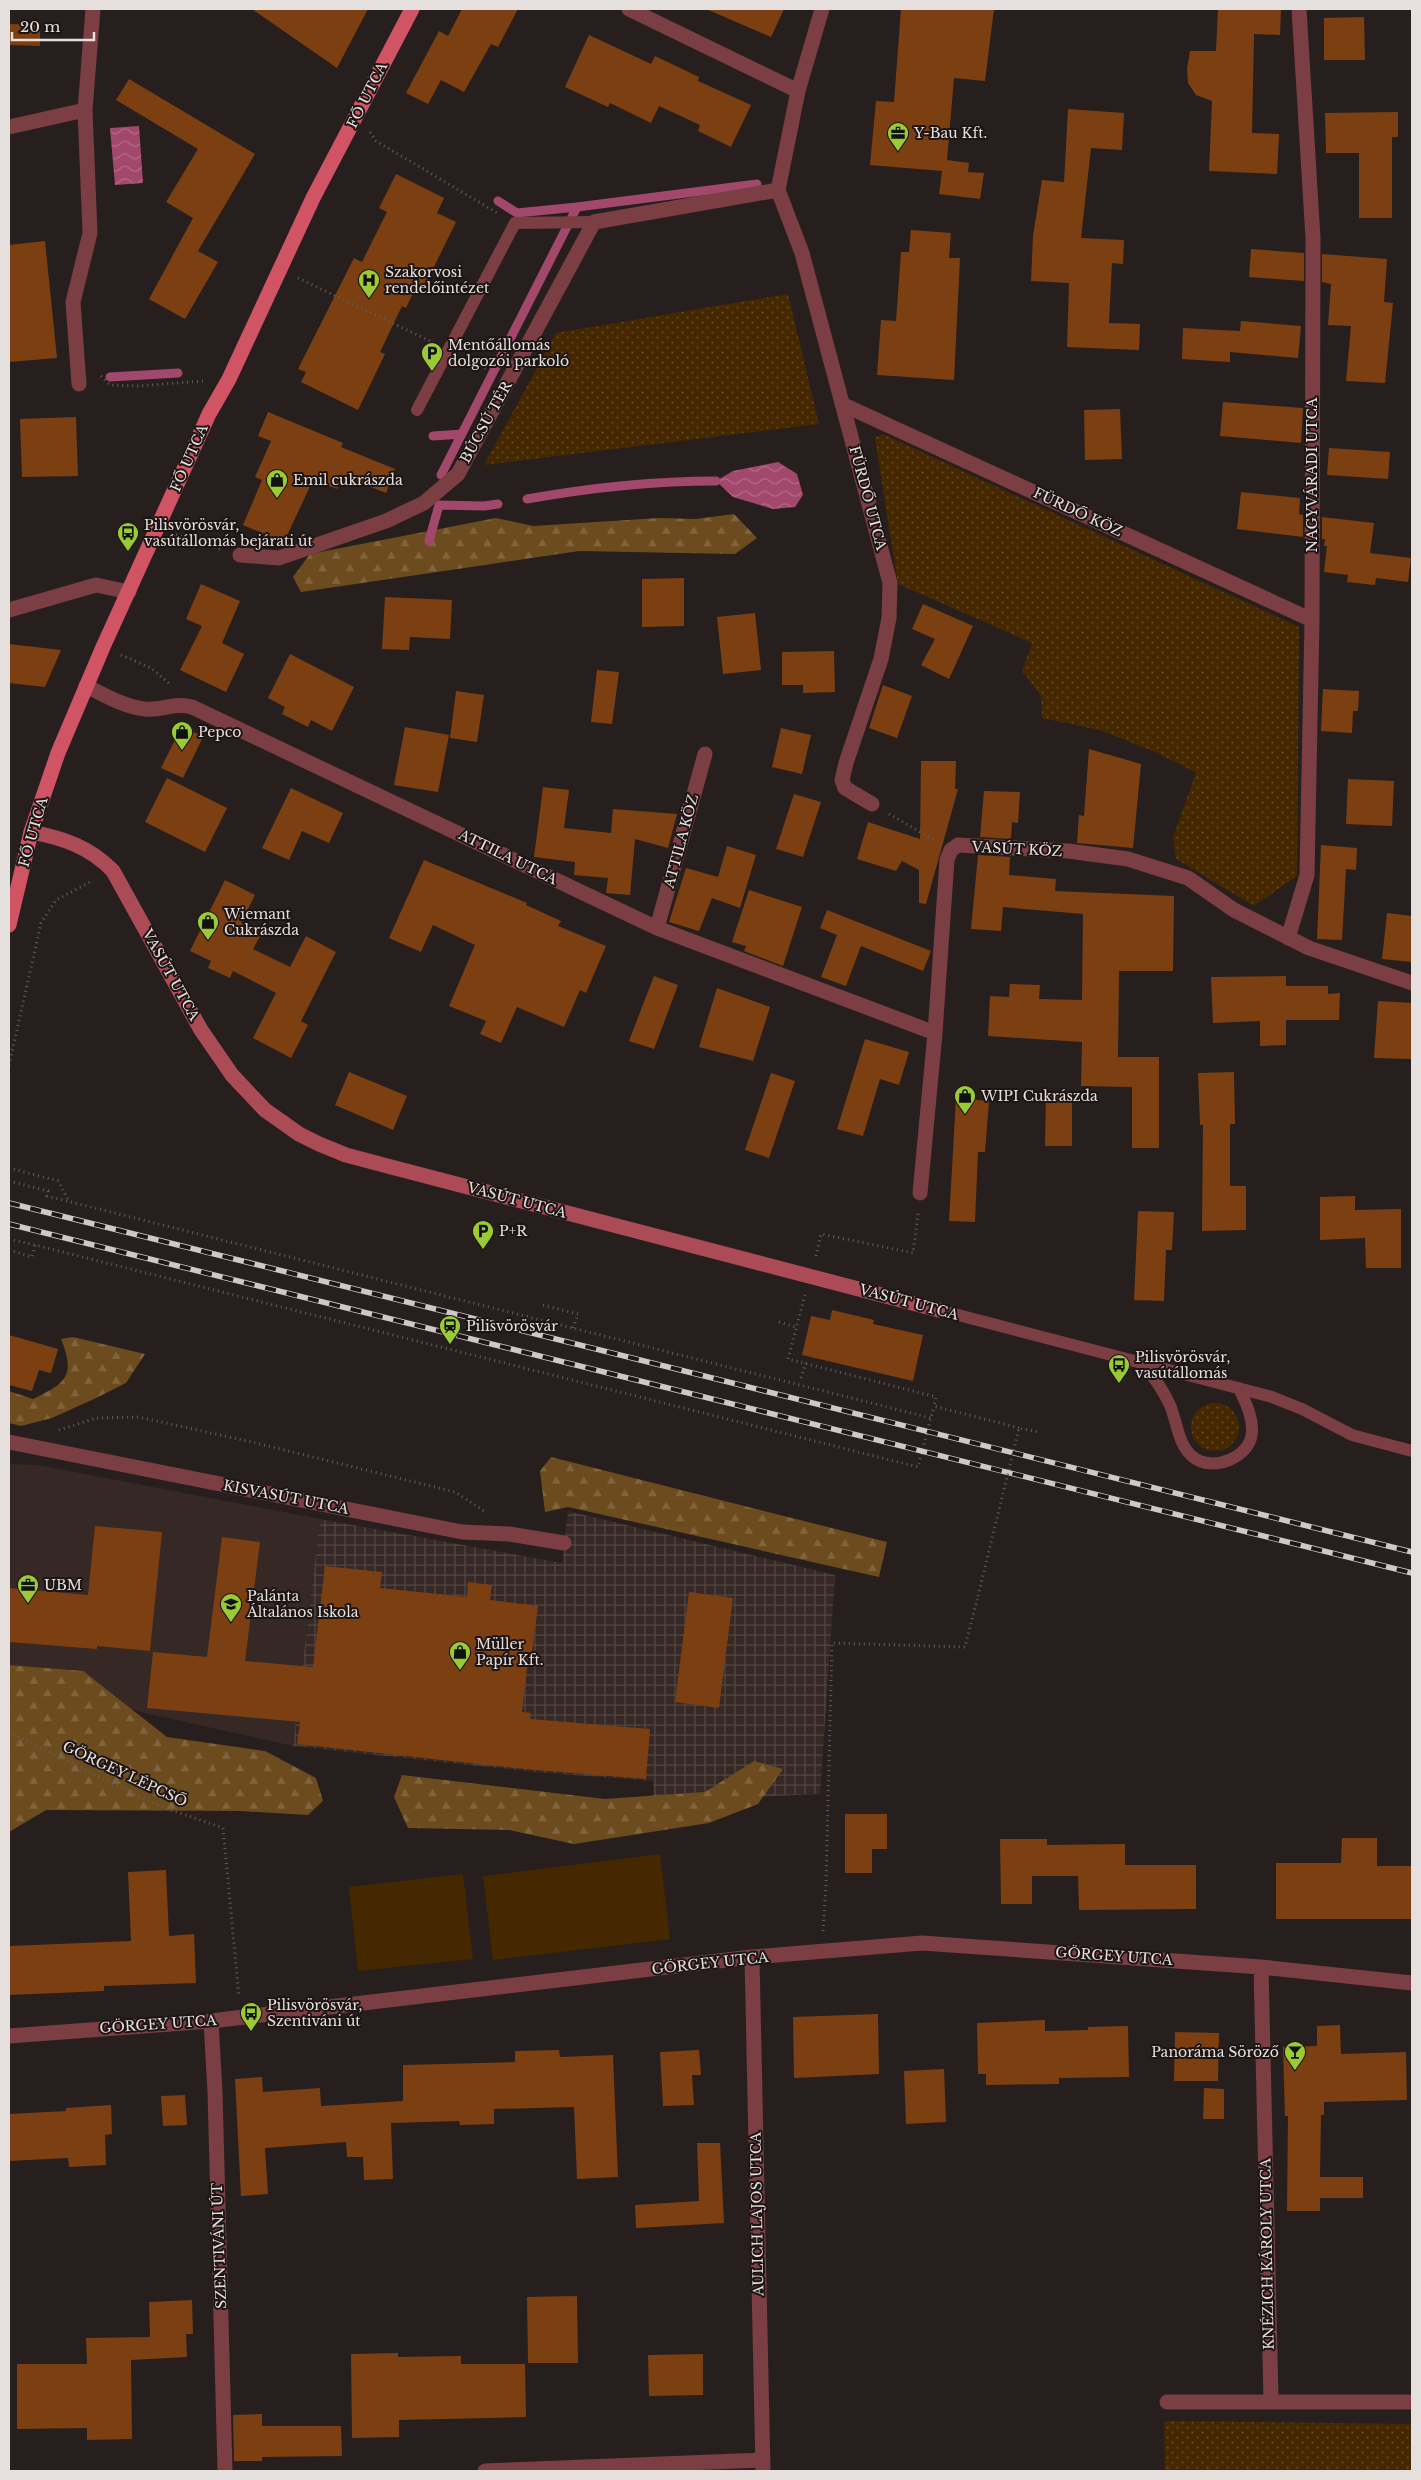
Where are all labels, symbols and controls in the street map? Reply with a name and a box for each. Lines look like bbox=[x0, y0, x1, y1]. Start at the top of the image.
scale bar bbox=[12, 10, 95, 42]
text: 20 m bbox=[20, 17, 60, 36]
street label: FŐ UTCA bbox=[343, 59, 391, 131]
office icon: Y-Bau Kft. bbox=[886, 121, 910, 152]
place label: Y-Bau Kft. bbox=[913, 124, 987, 142]
place label: Szakorvosi rendelőintézet bbox=[385, 263, 490, 297]
hospital icon: Szakorvosi rendelőintézet bbox=[357, 268, 381, 299]
place label: Mentőállomás dolgozói parkoló bbox=[448, 336, 569, 370]
parking icon: Mentőállomás dolgozói parkoló bbox=[420, 341, 444, 372]
street label: BÚCSÚ TÉR bbox=[455, 377, 516, 466]
street label: NAGYVÁRADI UTCA bbox=[1303, 397, 1321, 553]
street label: FŐ UTCA bbox=[166, 421, 212, 494]
street label: FÜRDŐ UTCA bbox=[845, 444, 892, 552]
shop icon: Emil cukrászda bbox=[265, 468, 289, 499]
place label: Emil cukrászda bbox=[293, 471, 403, 489]
street label: FÜRDŐ KÖZ bbox=[1031, 483, 1126, 541]
place label: Pilisvörösvár, vasútállomás bejárati út bbox=[144, 516, 313, 550]
bus stop icon: Pilisvörösvár, vasútállomás bejárati út bbox=[116, 521, 140, 552]
shop icon: Pepco bbox=[170, 720, 194, 751]
place label: Pepco bbox=[198, 723, 241, 741]
street label: ATTILA KÖZ bbox=[659, 792, 702, 891]
street label: FŐ UTCA bbox=[14, 795, 52, 869]
street label: ATTILA UTCA bbox=[455, 825, 561, 889]
street label: VASÚT KÖZ bbox=[970, 837, 1063, 860]
place label: Wiemant Cukrászda bbox=[223, 905, 299, 939]
shop icon: Wiemant Cukrászda bbox=[196, 910, 220, 941]
street label: VASÚT UTCA bbox=[138, 925, 205, 1024]
shop icon: WIPI Cukrászda bbox=[953, 1084, 977, 1115]
place label: WIPI Cukrászda bbox=[980, 1087, 1098, 1105]
street label: VASÚT UTCA bbox=[465, 1177, 569, 1222]
parking icon: P+R bbox=[471, 1219, 495, 1250]
place label: P+R bbox=[499, 1222, 528, 1240]
street label: VASÚT UTCA bbox=[857, 1279, 961, 1324]
station icon: Pilisvörösvár bbox=[438, 1314, 462, 1345]
place label: Pilisvörösvár bbox=[466, 1317, 558, 1335]
place label: Pilisvörösvár, vasútállomás bbox=[1135, 1348, 1230, 1382]
bus stop icon: Pilisvörösvár, vasútállomás bbox=[1107, 1353, 1131, 1384]
street label: KISVASÚT UTCA bbox=[222, 1475, 351, 1518]
office icon: UBM bbox=[16, 1573, 40, 1604]
place label: UBM bbox=[44, 1576, 82, 1594]
place label: Palánta Általános Iskola bbox=[246, 1587, 359, 1621]
school or university icon: Palánta Általános Iskola bbox=[219, 1592, 243, 1623]
place label: Müller Papír Kft. bbox=[476, 1635, 544, 1669]
shop icon: Müller Papír Kft. bbox=[448, 1640, 472, 1671]
street label: GÖRGEY LÉPCSŐ bbox=[60, 1736, 191, 1811]
street label: GÖRGEY UTCA bbox=[1055, 1942, 1173, 1969]
street label: GÖRGEY UTCA bbox=[651, 1947, 770, 1978]
place label: Pilisvörösvár, Szentiváni út bbox=[267, 1996, 362, 2030]
bus stop icon: Pilisvörösvár, Szentiváni út bbox=[239, 2001, 263, 2032]
street label: GÖRGEY UTCA bbox=[99, 2010, 217, 2037]
bar icon: Panoráma Söröző bbox=[1283, 2040, 1307, 2071]
place label: Panoráma Söröző bbox=[1151, 2043, 1279, 2061]
street label: AULICH LAJOS UTCA bbox=[747, 2132, 767, 2297]
street label: KNÉZICH KÁROLY UTCA bbox=[1256, 2158, 1278, 2350]
street label: SZENTIVÁNI ÚT bbox=[207, 2183, 230, 2309]

